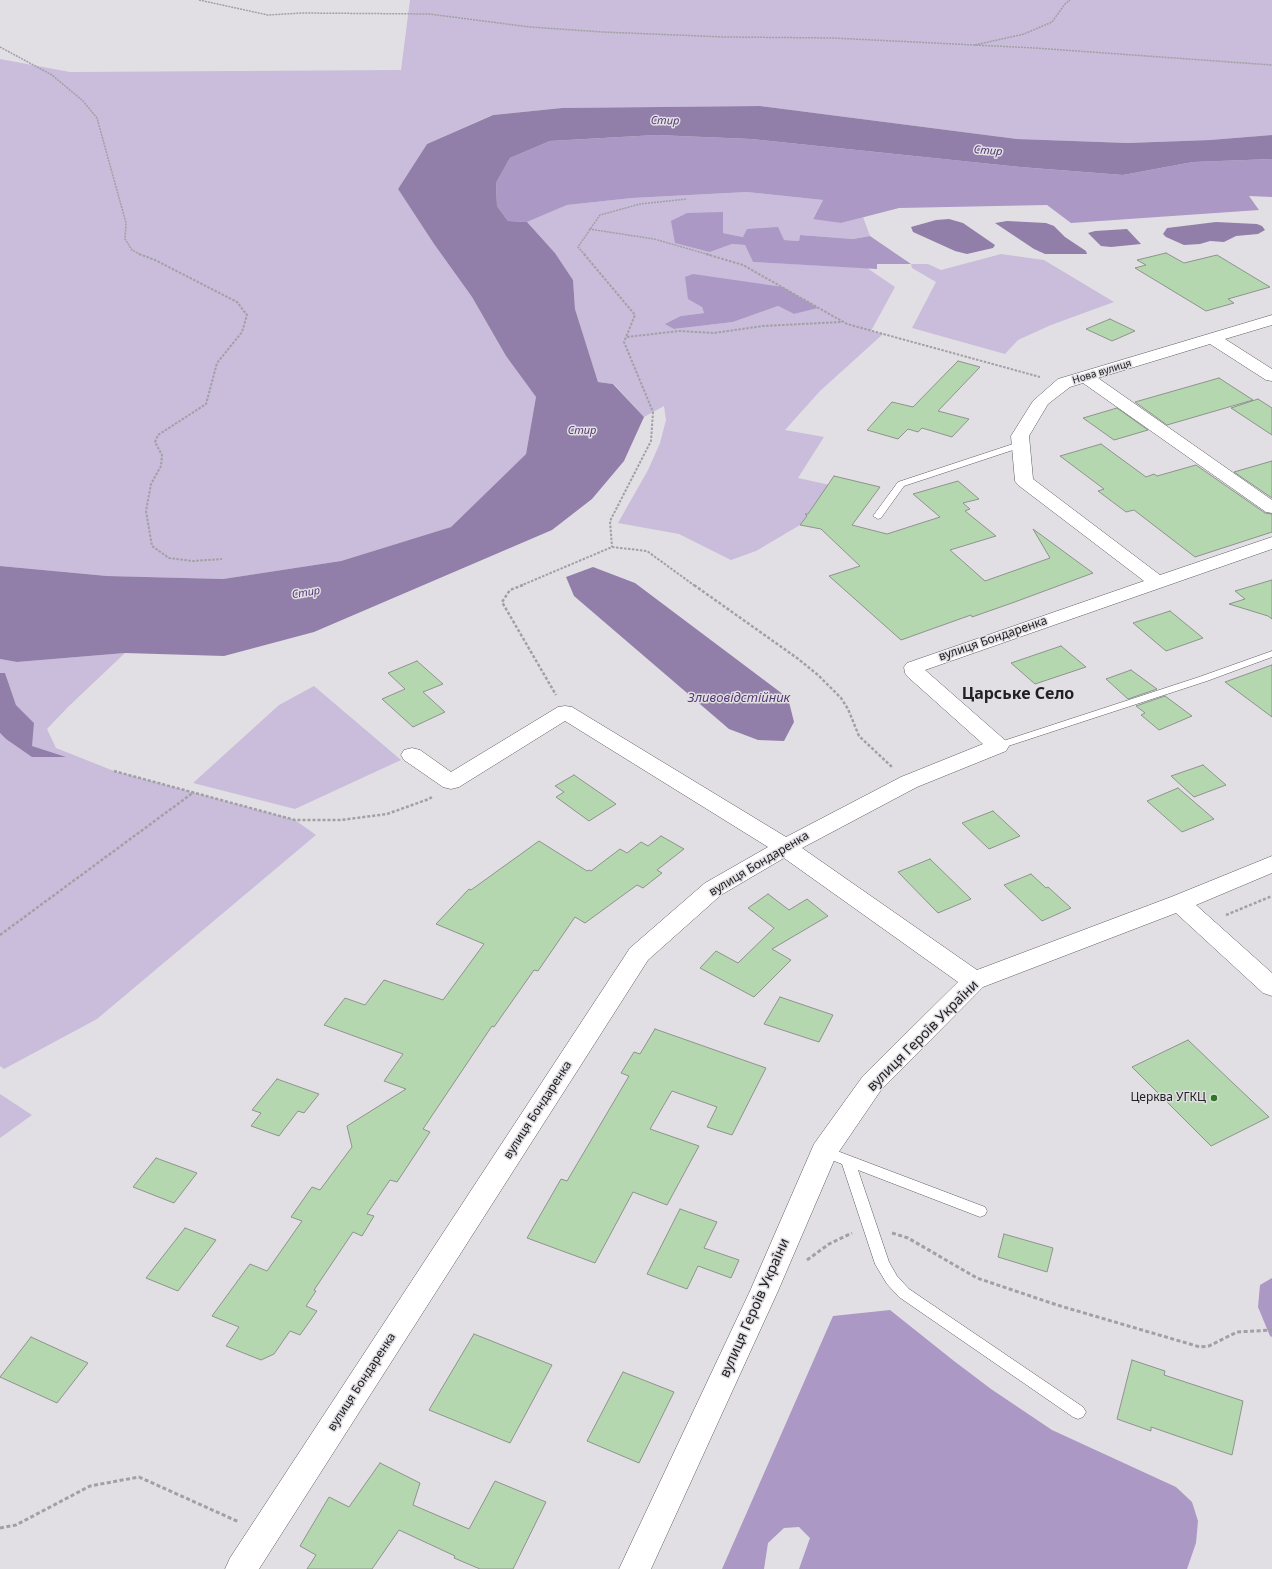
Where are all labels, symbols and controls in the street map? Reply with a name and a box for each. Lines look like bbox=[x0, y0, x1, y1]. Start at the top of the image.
water label: Стир bbox=[651, 114, 679, 128]
water label: Стир bbox=[973, 143, 1003, 159]
street label: Нова вулиця bbox=[1071, 357, 1133, 387]
water label: Стир bbox=[568, 424, 596, 438]
water label: Стир bbox=[291, 584, 321, 602]
street label: вулиця Бондаренка bbox=[937, 614, 1049, 664]
district label: Царське Село bbox=[962, 684, 1074, 704]
water label: Зливовідстійник bbox=[688, 690, 790, 706]
street label: вулиця Бондаренка bbox=[706, 828, 812, 900]
street label: вулиця Героїв України bbox=[864, 977, 982, 1095]
street label: вулиця Бондаренка bbox=[501, 1058, 575, 1162]
place label: Церква УГКЦ bbox=[1130, 1091, 1206, 1105]
marker: Церква УГКЦ bbox=[1209, 1093, 1219, 1103]
street label: вулиця Героїв України bbox=[717, 1236, 793, 1380]
street label: вулиця Бондаренка bbox=[325, 1330, 399, 1434]

